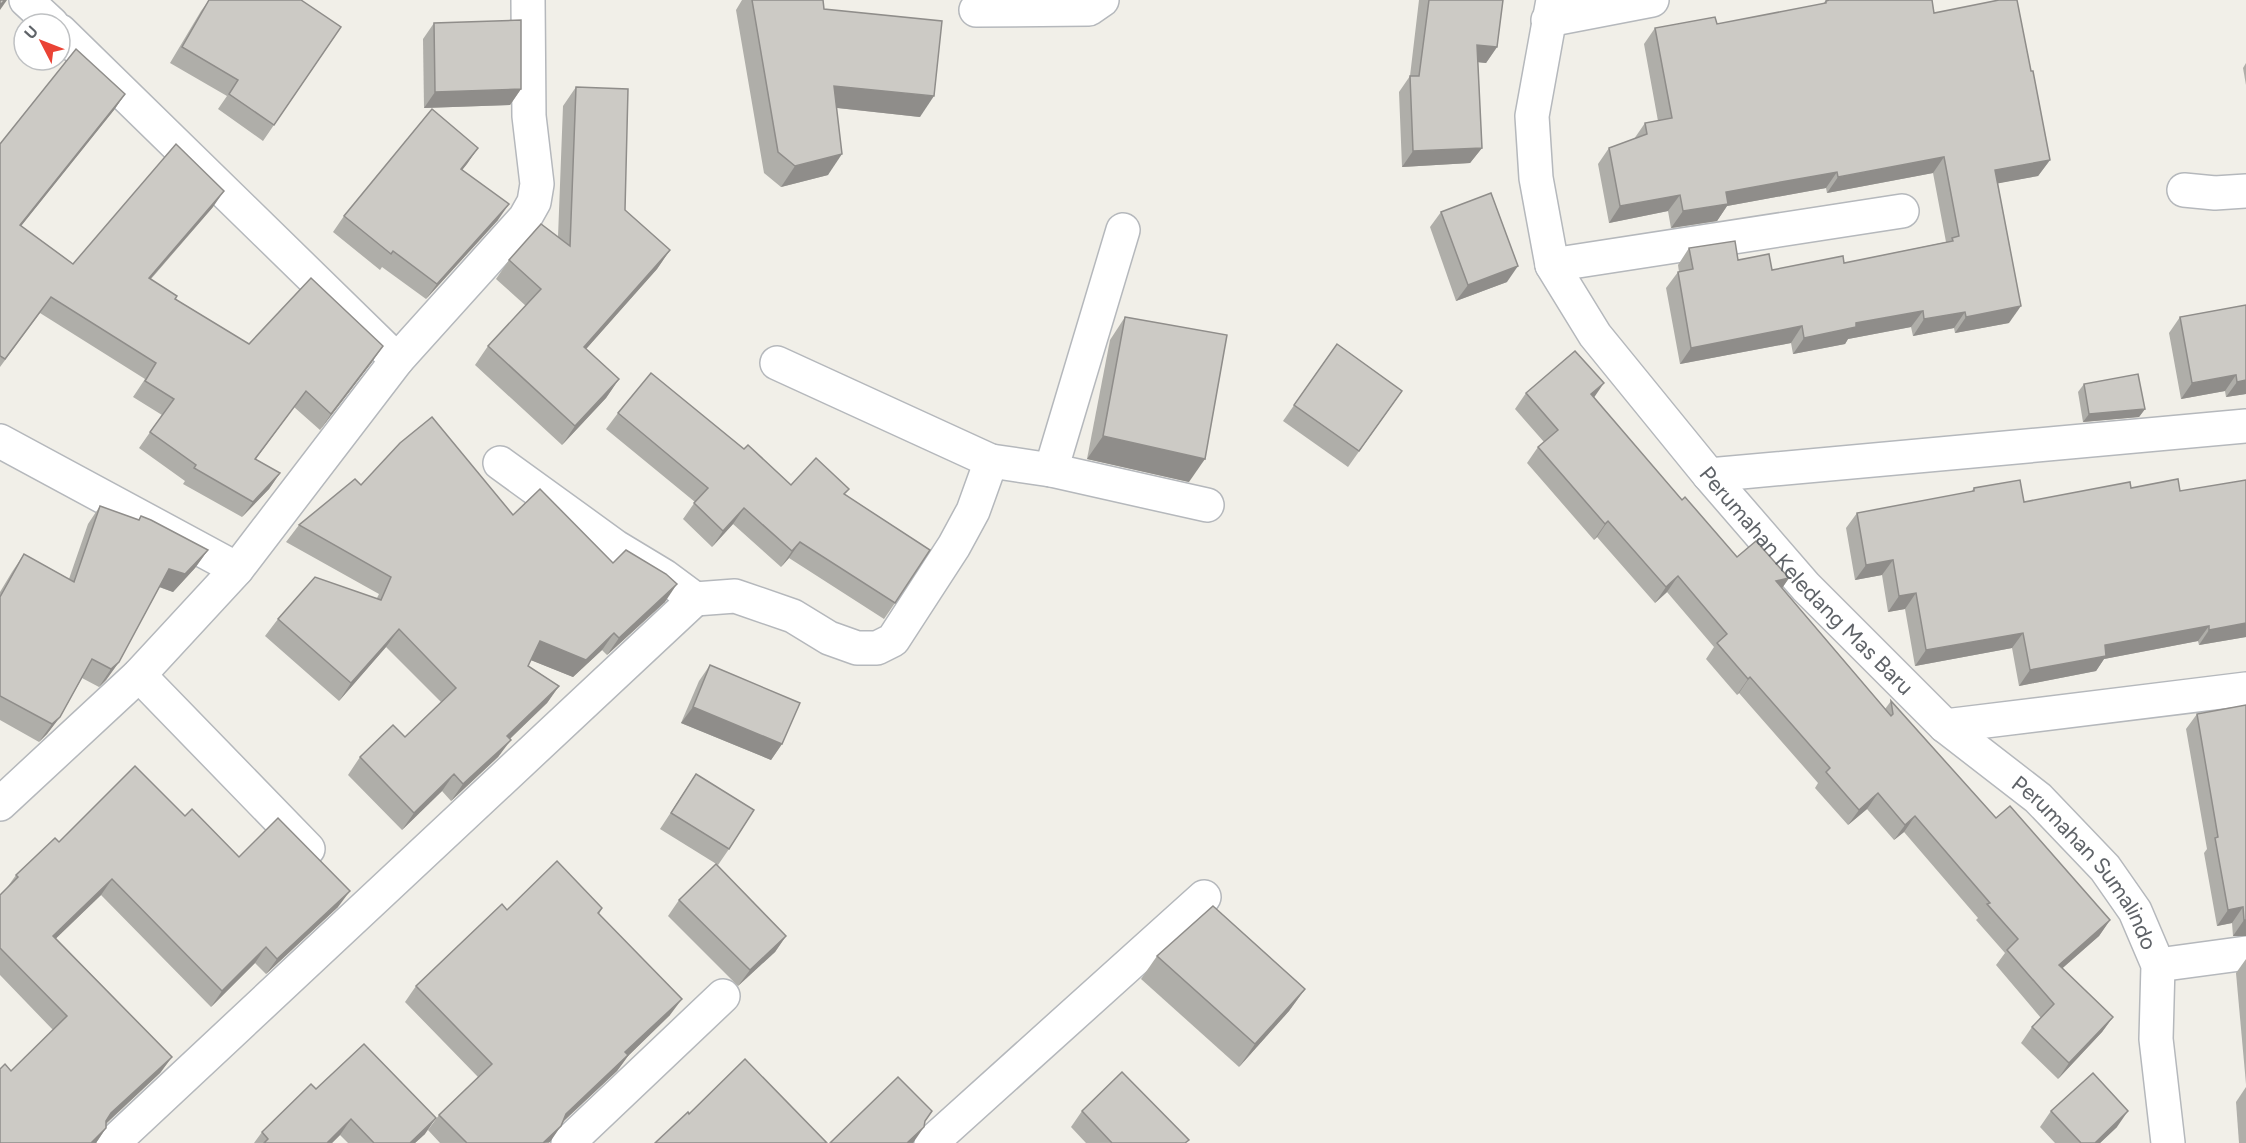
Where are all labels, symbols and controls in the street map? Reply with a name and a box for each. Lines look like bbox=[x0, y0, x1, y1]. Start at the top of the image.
north arrow bbox=[12, 12, 72, 72]
text: U bbox=[20, 22, 42, 43]
street label: Perumahan Keledang Mas Baru bbox=[1694, 461, 1919, 701]
street label: Perumahan Sumalindo bbox=[2006, 770, 2163, 954]

